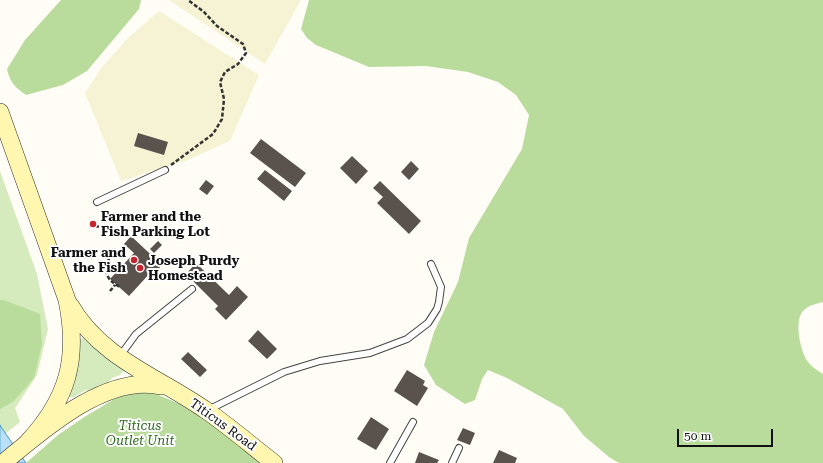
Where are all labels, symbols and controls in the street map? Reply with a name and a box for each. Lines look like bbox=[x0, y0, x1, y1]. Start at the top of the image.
place label: Farmer and the Fish Parking Lot bbox=[101, 209, 210, 240]
marker: Farmer and the Fish Parking Lot bbox=[88, 219, 98, 229]
place label: Farmer and the Fish bbox=[51, 245, 126, 276]
place label: Joseph Purdy Homestead bbox=[148, 253, 239, 284]
marker: Farmer and the Fish bbox=[129, 255, 139, 265]
marker: Joseph Purdy Homestead bbox=[135, 263, 145, 273]
street label: Titicus Road bbox=[187, 396, 259, 454]
park label: Titicus Outlet Unit bbox=[106, 418, 174, 449]
scale bar bbox=[679, 421, 775, 447]
text: 50 m bbox=[684, 429, 711, 443]

